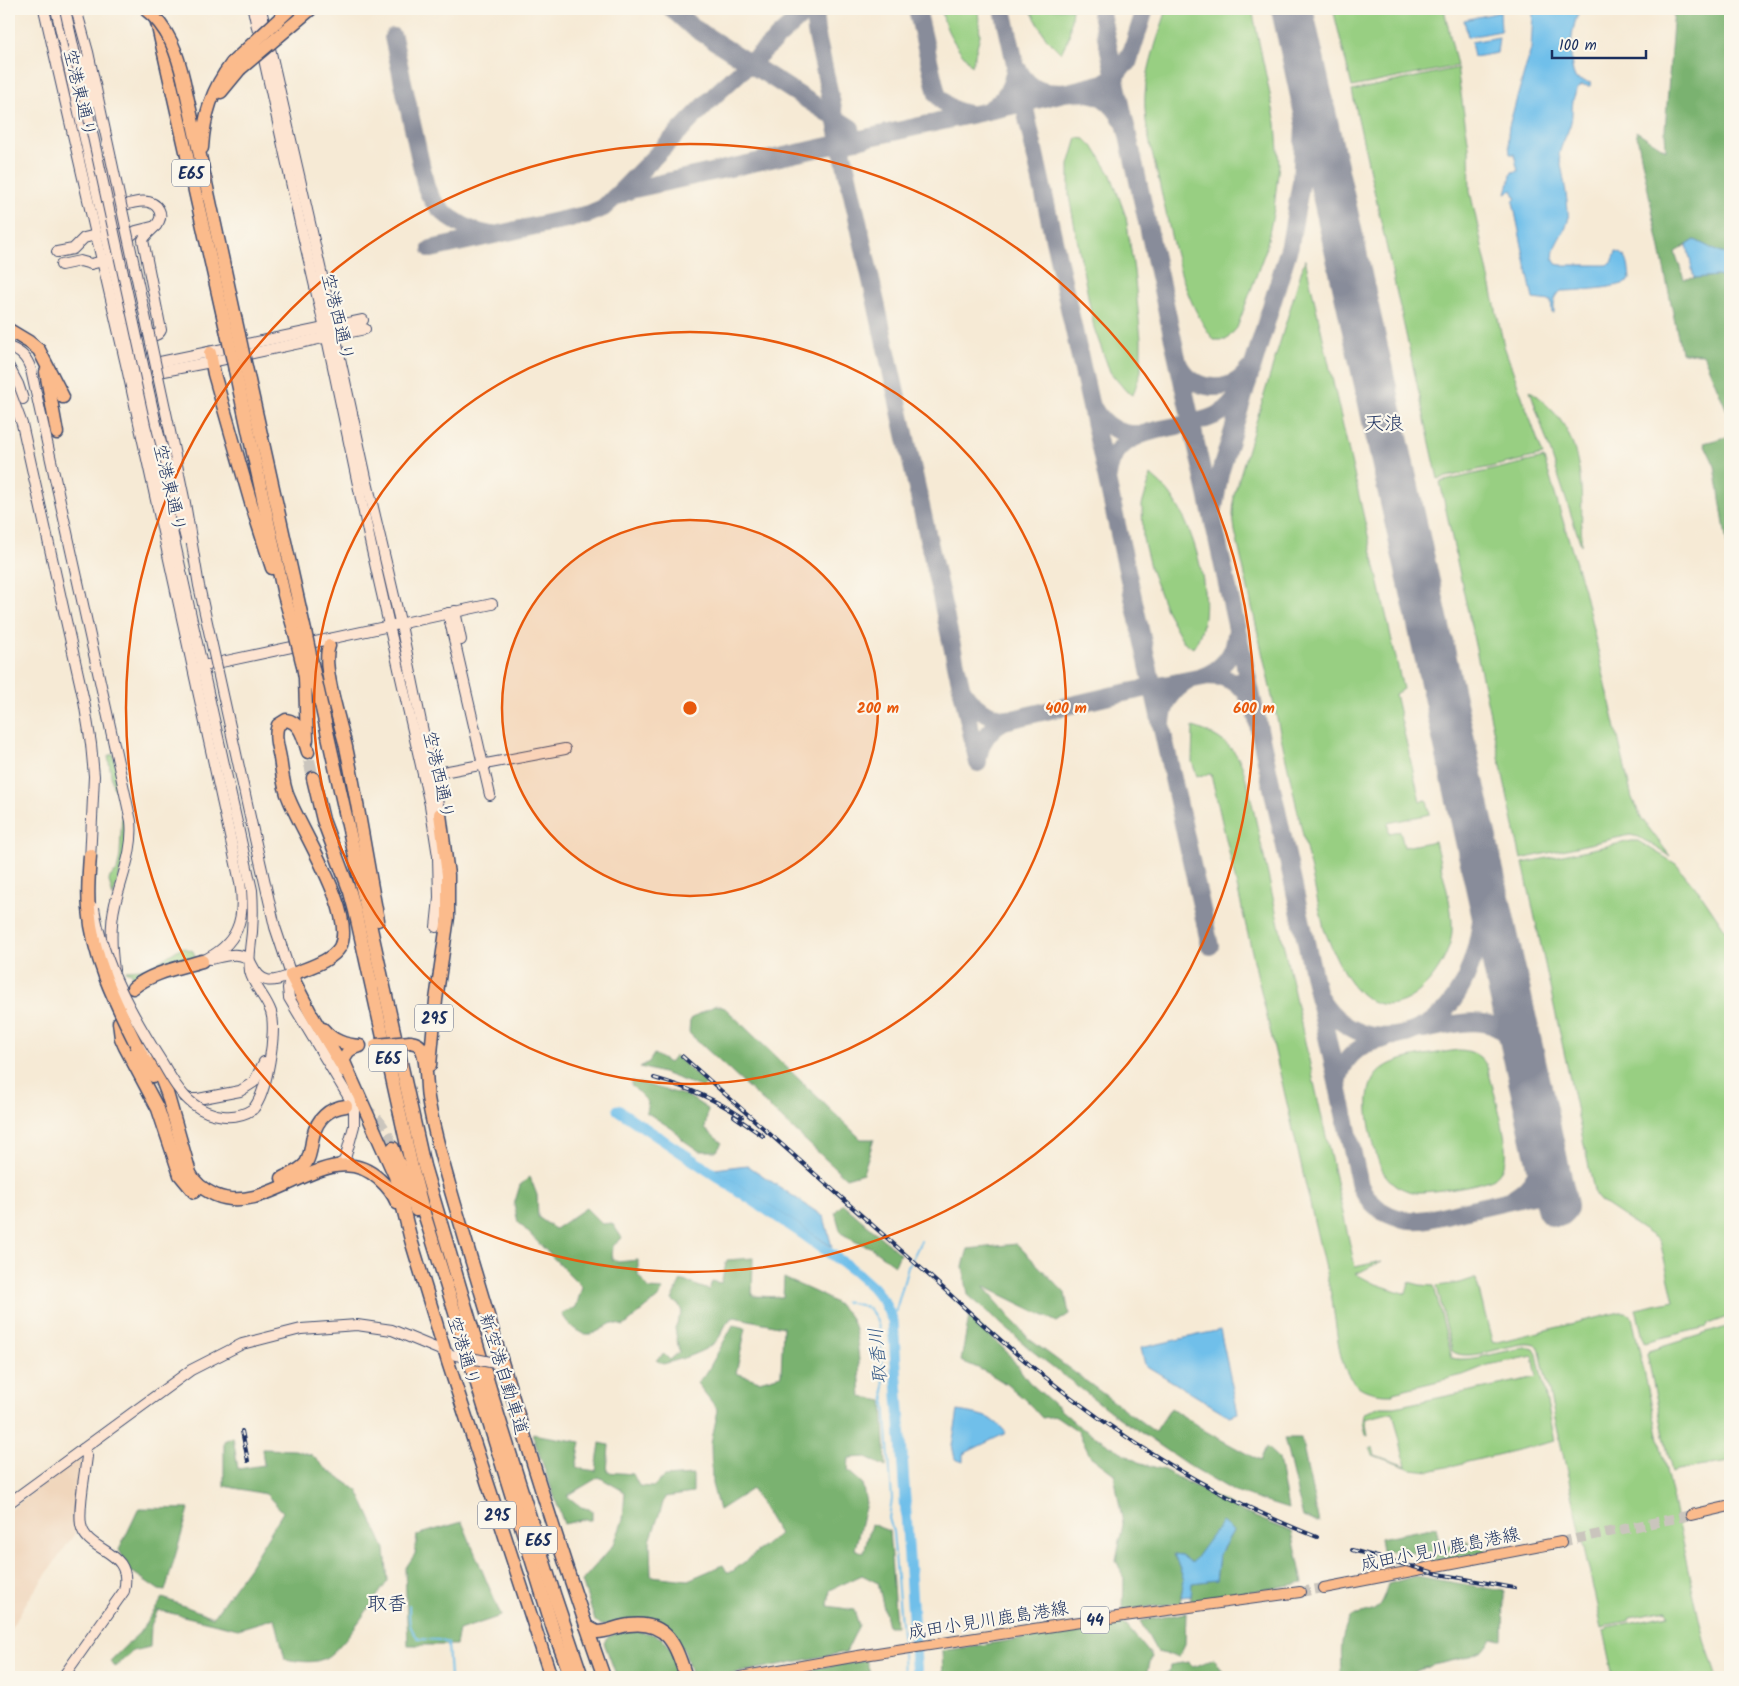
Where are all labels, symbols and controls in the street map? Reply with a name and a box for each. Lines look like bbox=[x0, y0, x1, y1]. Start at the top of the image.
scale bar bbox=[1552, 28, 1645, 60]
text: 100 m bbox=[1559, 34, 1597, 58]
street label: 空港東通り bbox=[54, 46, 103, 140]
road number: E65 bbox=[172, 160, 210, 187]
street label: 空港西通り bbox=[312, 270, 361, 364]
district label: 天浪 bbox=[1364, 409, 1404, 441]
street label: 空港東通り bbox=[144, 441, 193, 535]
text: 200 m bbox=[857, 697, 899, 721]
text: 400 m bbox=[1045, 697, 1087, 721]
text: 600 m bbox=[1233, 697, 1275, 721]
centre of rings bbox=[681, 699, 699, 717]
street label: 空港西通り bbox=[414, 728, 461, 822]
road number: 295 bbox=[415, 1004, 453, 1032]
road number: E65 bbox=[369, 1044, 407, 1072]
street label: 新空港自動車道 bbox=[470, 1310, 535, 1439]
street label: 空港通り bbox=[438, 1313, 487, 1390]
water label: 取香川 bbox=[862, 1326, 896, 1386]
road number: 295 bbox=[478, 1502, 516, 1528]
street label: 成田小見川鹿島港線 bbox=[1358, 1521, 1523, 1580]
road number: E65 bbox=[519, 1526, 557, 1554]
district label: 取香 bbox=[367, 1589, 407, 1621]
street label: 成田小見川鹿島港線 bbox=[906, 1594, 1071, 1648]
road number: 44 bbox=[1081, 1606, 1109, 1634]

